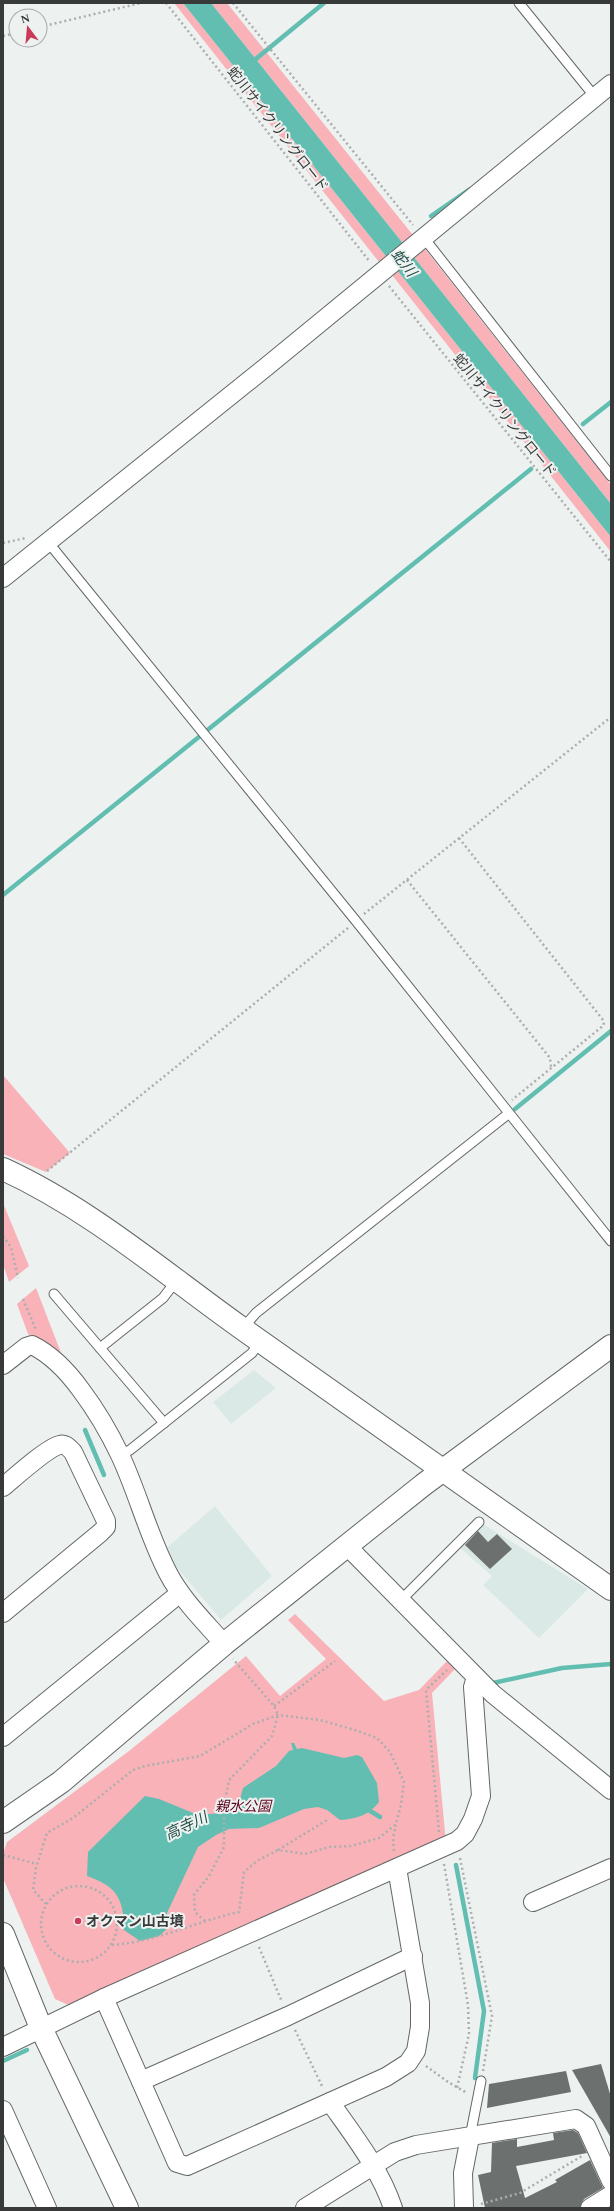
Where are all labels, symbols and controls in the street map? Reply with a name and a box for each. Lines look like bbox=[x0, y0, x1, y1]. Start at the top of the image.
north arrow bbox=[8, 8, 48, 48]
text: N bbox=[19, 9, 32, 28]
street label: 蛇川サイクリングロード bbox=[222, 62, 333, 196]
water label: 蛇川 bbox=[385, 244, 423, 284]
street label: 蛇川サイクリングロード bbox=[448, 349, 561, 482]
park label: 親水公園 bbox=[215, 1796, 273, 1817]
water label: 高寺川 bbox=[161, 1806, 213, 1846]
place label: オクマン山古墳 bbox=[86, 1911, 184, 1932]
marker: オクマン山古墳 bbox=[73, 1916, 83, 1926]

